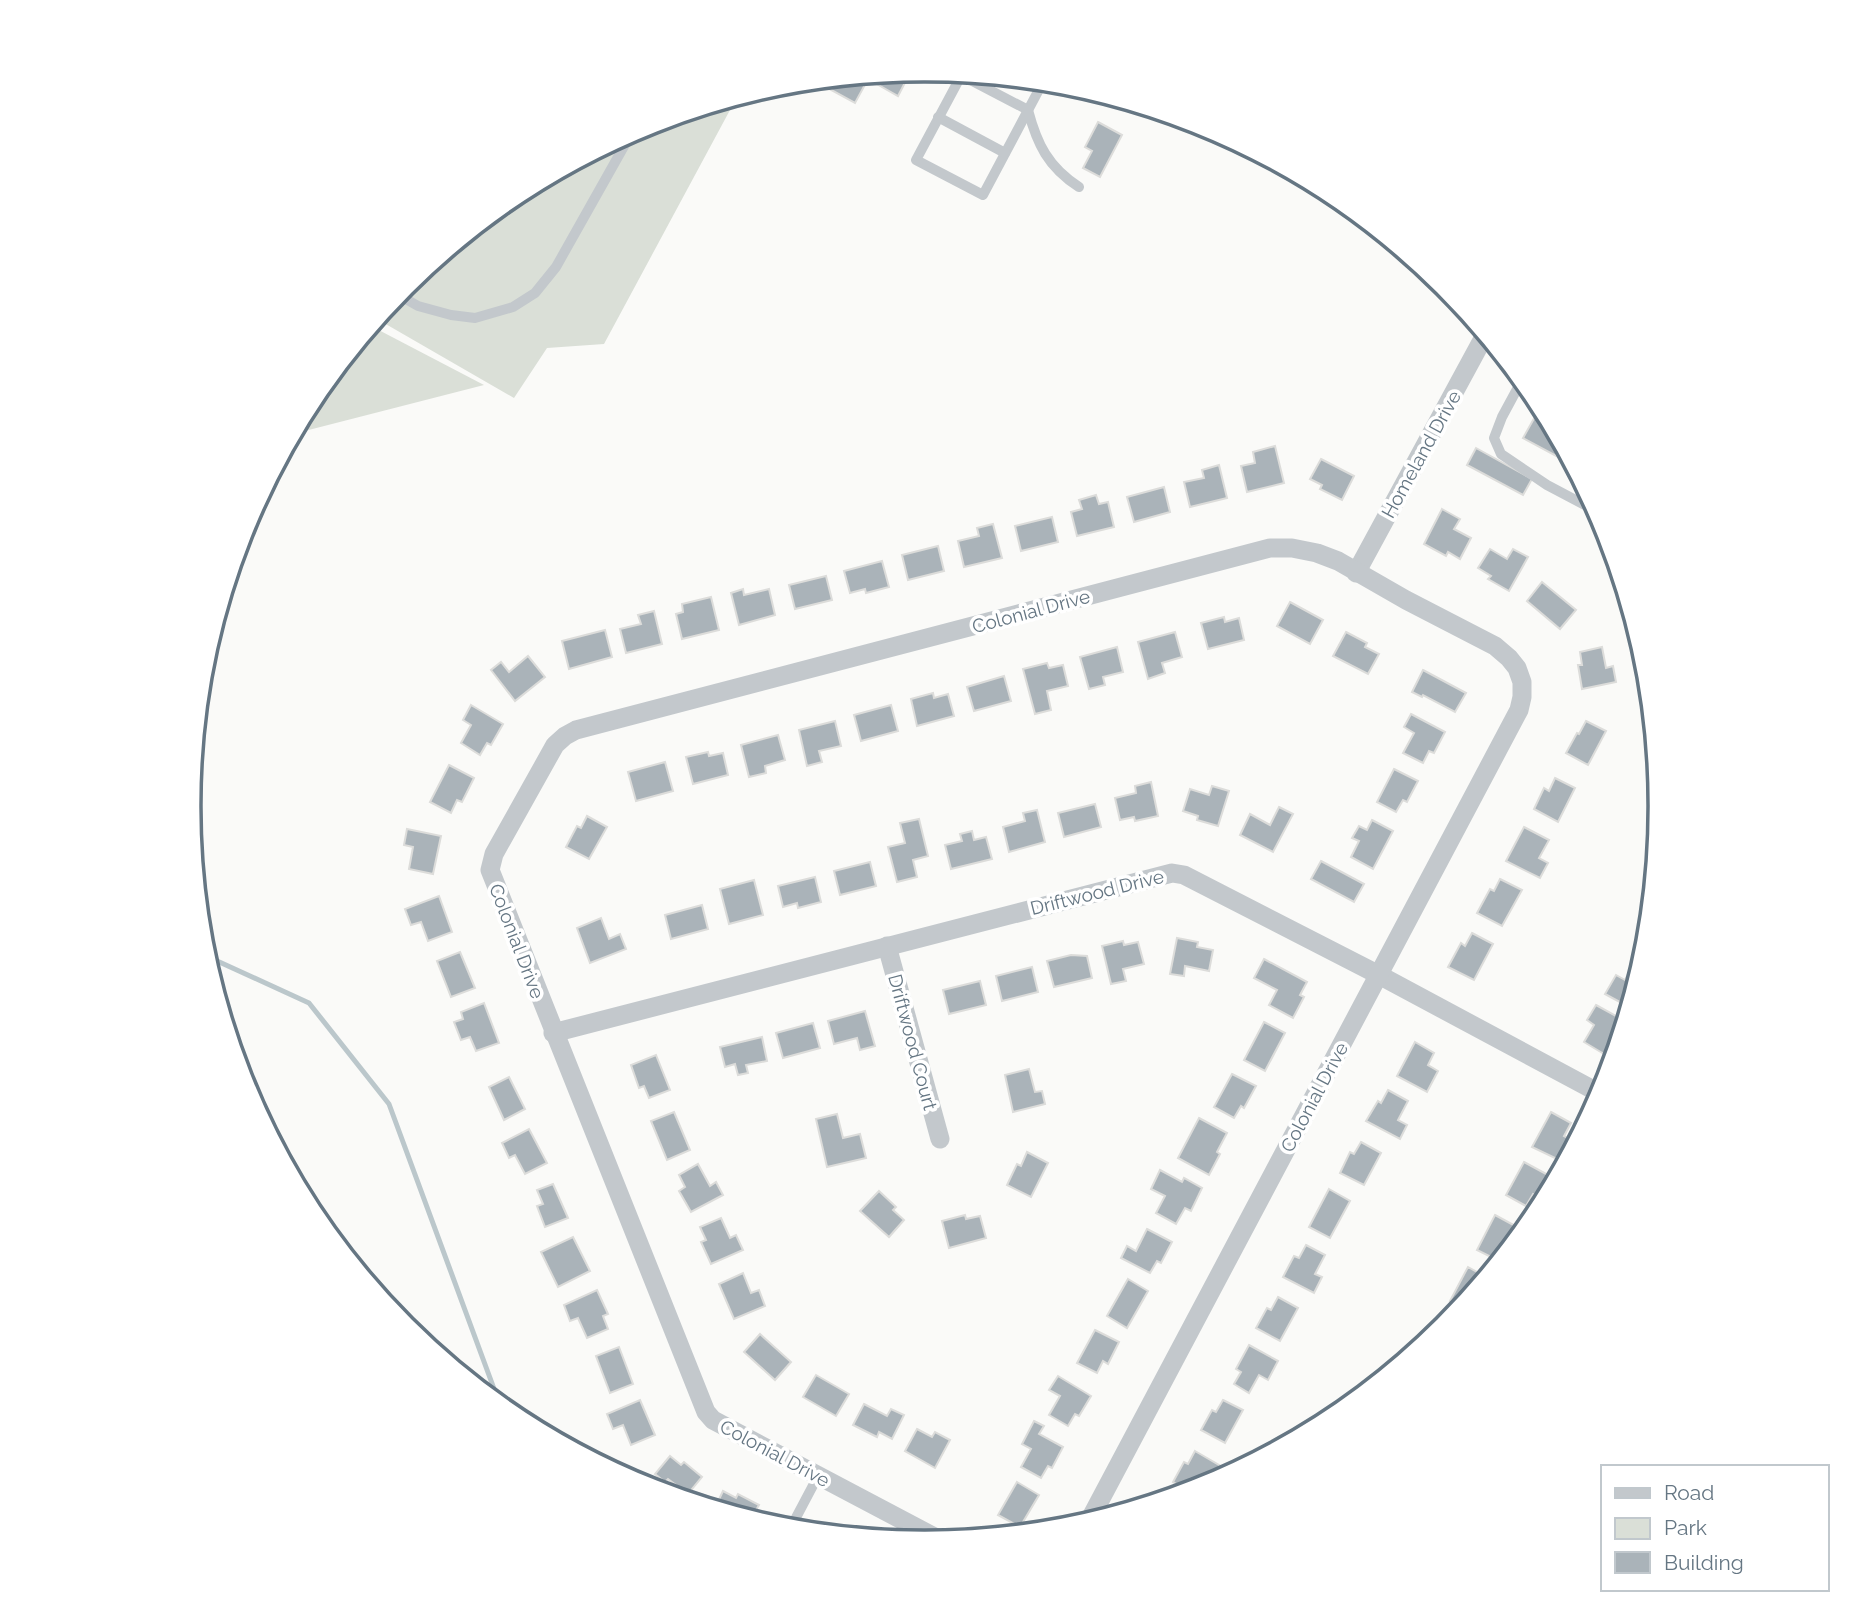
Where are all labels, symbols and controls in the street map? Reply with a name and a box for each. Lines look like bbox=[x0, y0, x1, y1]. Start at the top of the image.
street label: Homeland Drive bbox=[1377, 386, 1465, 522]
street label: Colonial Drive bbox=[970, 585, 1092, 637]
street label: Driftwood Drive bbox=[1028, 865, 1166, 919]
street label: Colonial Drive bbox=[485, 880, 549, 1002]
street label: Driftwood Court bbox=[884, 972, 942, 1113]
street label: Colonial Drive bbox=[1276, 1038, 1352, 1156]
street label: Colonial Drive bbox=[716, 1415, 834, 1491]
legend bbox=[1601, 1465, 1828, 1591]
text: Road bbox=[1664, 1480, 1714, 1505]
text: Park bbox=[1664, 1515, 1707, 1540]
text: Building bbox=[1664, 1550, 1744, 1575]

